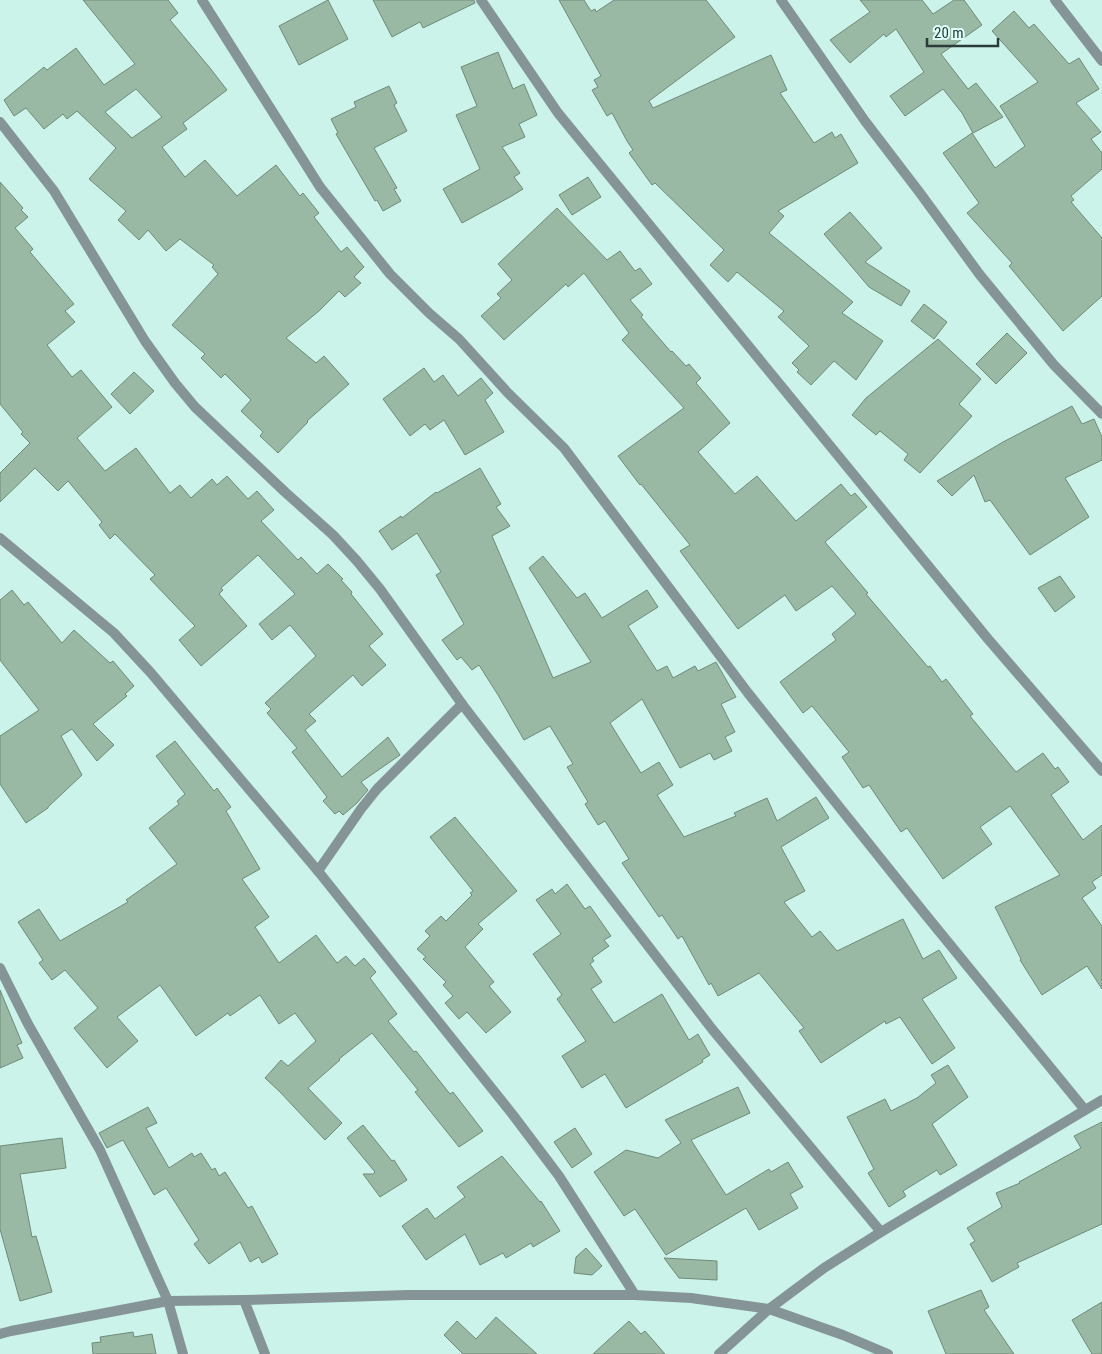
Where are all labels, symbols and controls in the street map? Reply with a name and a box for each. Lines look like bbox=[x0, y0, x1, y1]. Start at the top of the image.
scale bar bbox=[927, 15, 998, 47]
text: 20 m bbox=[934, 24, 964, 42]

